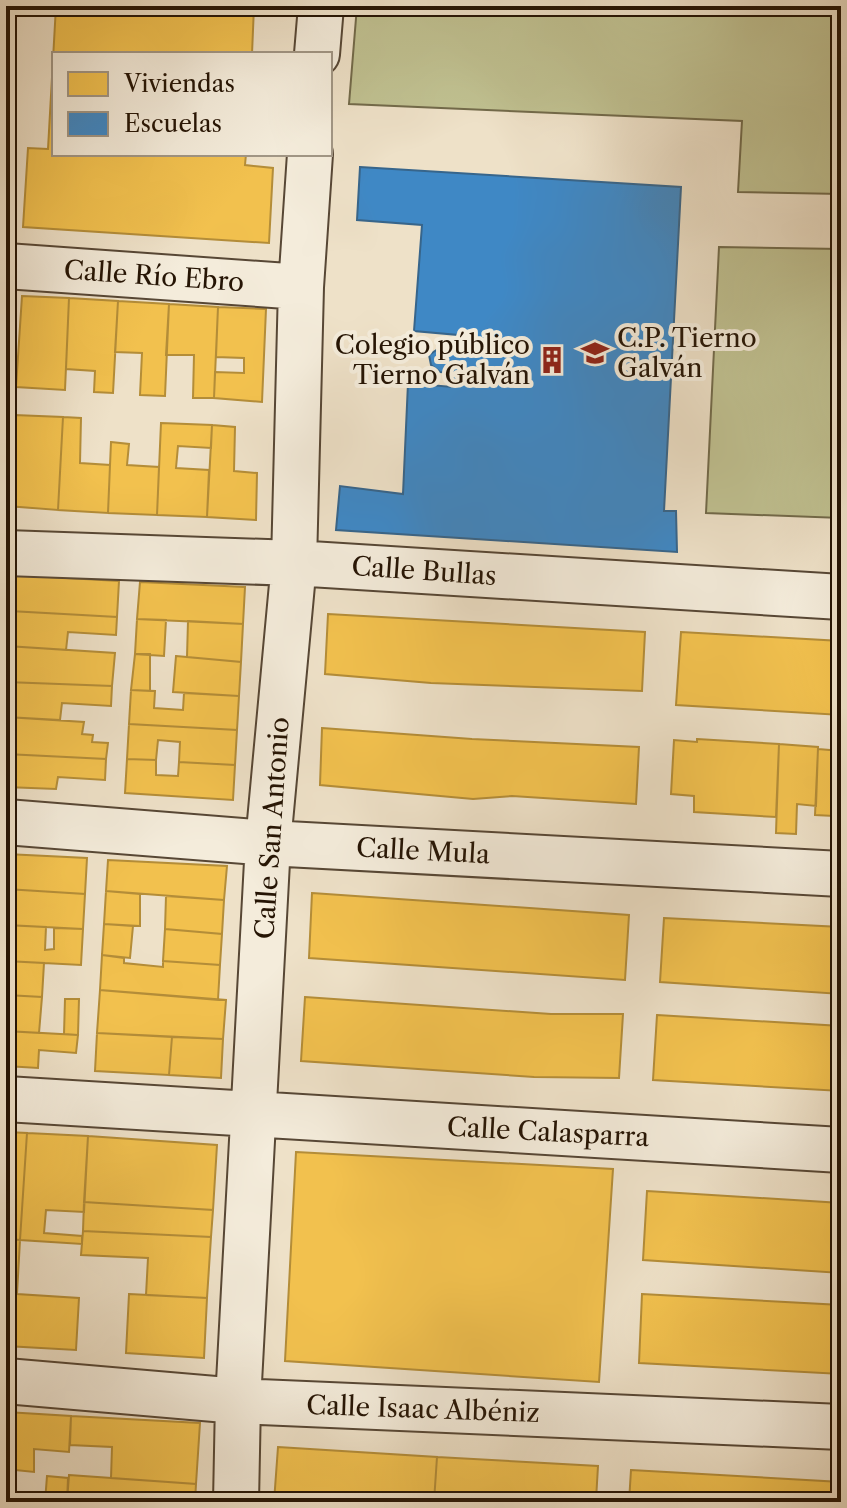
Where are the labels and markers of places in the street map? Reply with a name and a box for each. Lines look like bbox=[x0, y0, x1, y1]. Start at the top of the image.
place label: C.P. Tierno Galván bbox=[617, 322, 757, 384]
place label: Colegio público Tierno Galván bbox=[335, 329, 530, 391]
school or university icon: C.P. Tierno Galván bbox=[580, 338, 610, 368]
building icon: Colegio público Tierno Galván bbox=[537, 345, 567, 375]

